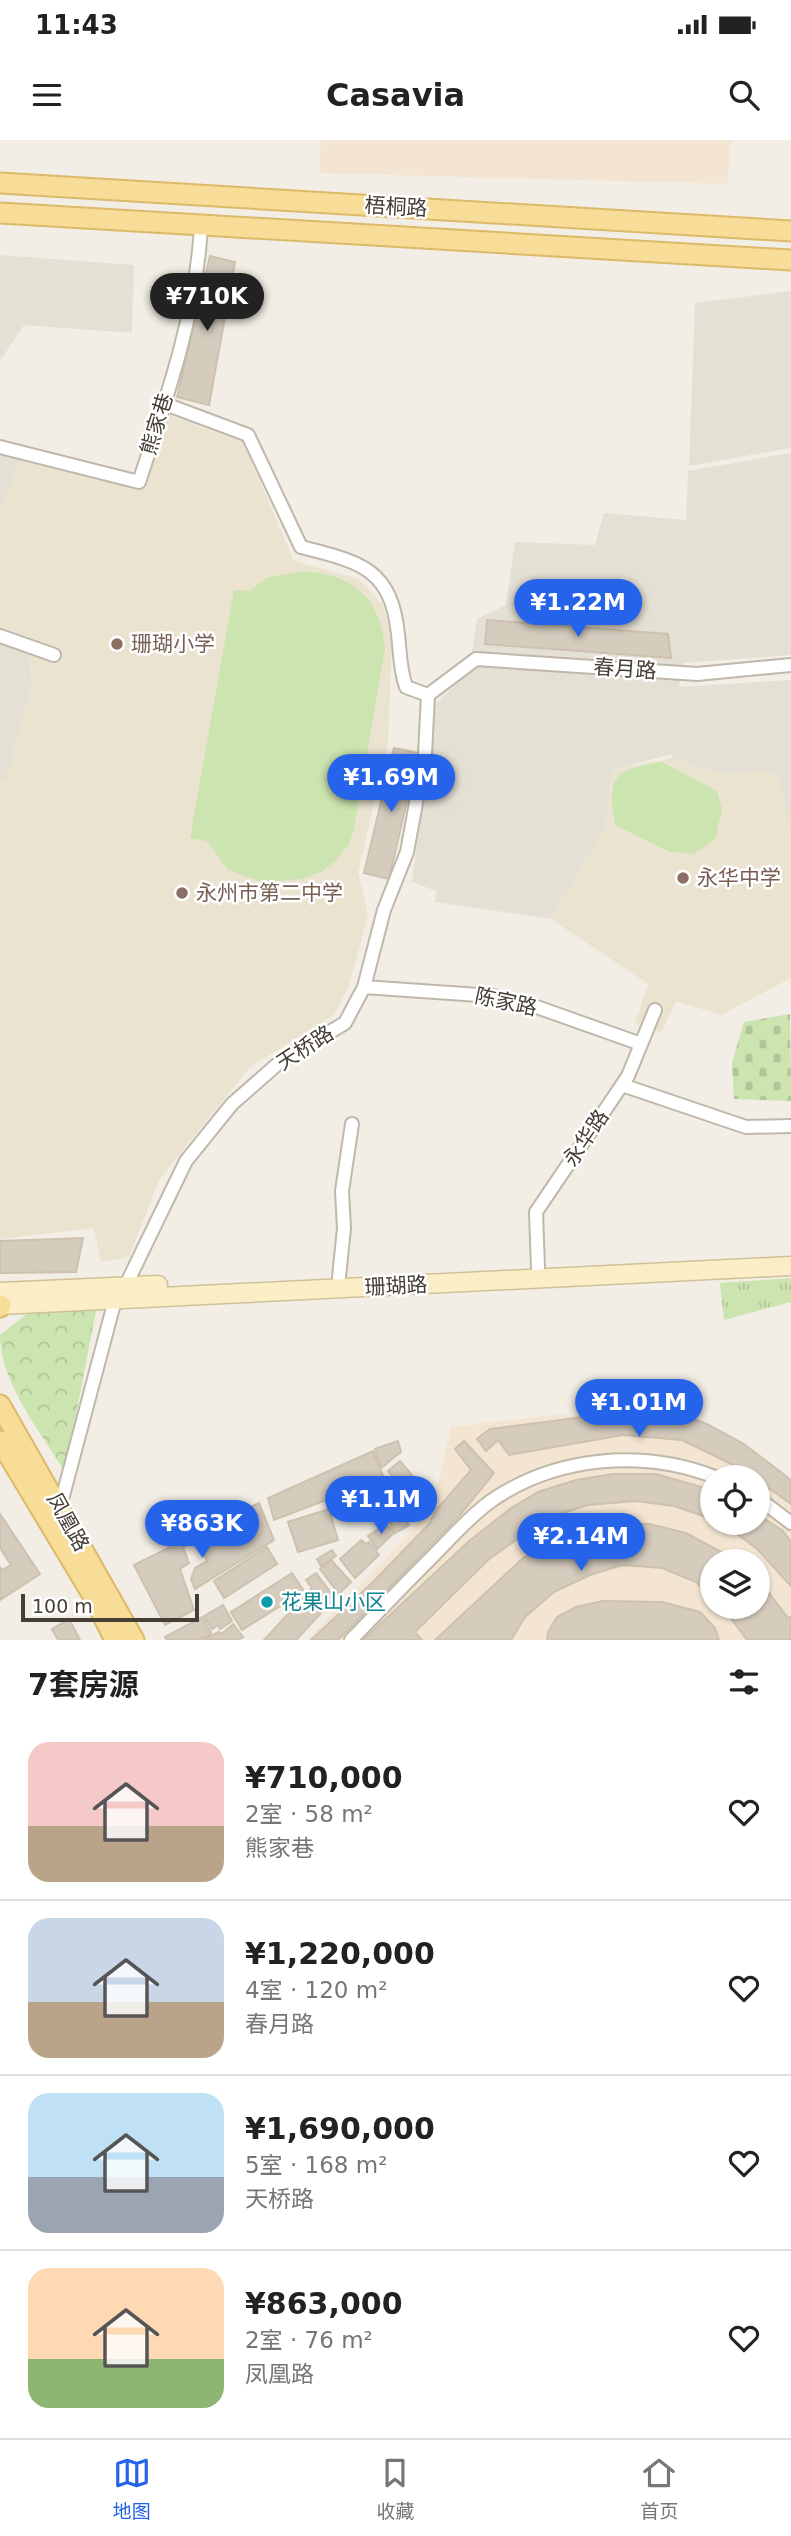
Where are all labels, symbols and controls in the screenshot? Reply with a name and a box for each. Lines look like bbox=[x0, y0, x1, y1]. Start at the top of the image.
text: 11:43 bbox=[35, 10, 118, 40]
icon: menu bbox=[28, 76, 66, 114]
text: Casavia bbox=[326, 76, 465, 114]
icon: search bbox=[725, 76, 763, 114]
street label: 梧桐路 bbox=[364, 193, 428, 221]
pin: ¥710K bbox=[158, 274, 256, 333]
text: ¥710K bbox=[166, 283, 248, 309]
street label: 熊家巷 bbox=[136, 390, 178, 458]
pin: ¥1.22M bbox=[521, 580, 635, 639]
text: ¥1.22M bbox=[530, 589, 626, 615]
place label: 珊瑚小学 bbox=[131, 632, 215, 656]
marker: 珊瑚小学 bbox=[109, 636, 125, 652]
street label: 春月路 bbox=[593, 655, 657, 683]
pin: ¥1.69M bbox=[334, 754, 448, 814]
text: ¥1.69M bbox=[343, 764, 439, 790]
place label: 永华中学 bbox=[697, 866, 781, 890]
marker: 永华中学 bbox=[675, 870, 691, 886]
place label: 永州市第二中学 bbox=[196, 881, 343, 905]
marker: 永州市第二中学 bbox=[174, 885, 190, 901]
street label: 陈家路 bbox=[473, 984, 539, 1020]
street label: 天桥路 bbox=[272, 1021, 338, 1075]
street label: 永华路 bbox=[558, 1105, 614, 1171]
street label: 珊瑚路 bbox=[364, 1272, 428, 1300]
pin: ¥1.01M bbox=[582, 1380, 696, 1439]
text: ¥1.01M bbox=[591, 1389, 687, 1415]
map controls bbox=[700, 1465, 770, 1619]
button: locate bbox=[700, 1465, 770, 1535]
pin: ¥1.1M bbox=[332, 1476, 430, 1536]
text: ¥1.1M bbox=[341, 1486, 421, 1512]
street label: 凤凰路 bbox=[42, 1489, 94, 1555]
pin: ¥863K bbox=[153, 1500, 251, 1560]
text: ¥863K bbox=[161, 1510, 243, 1536]
pin: ¥2.14M bbox=[524, 1514, 638, 1573]
text: ¥2.14M bbox=[533, 1523, 629, 1549]
button: layers bbox=[700, 1549, 770, 1619]
place label: 花果山小区 bbox=[281, 1590, 386, 1614]
scale bar bbox=[21, 1591, 200, 1623]
marker: 花果山小区 bbox=[259, 1594, 275, 1610]
text: 100 m bbox=[32, 1595, 93, 1617]
icon: filters bbox=[725, 1663, 763, 1701]
text: 7套房源 bbox=[28, 1667, 139, 1702]
text: ¥710,000 bbox=[245, 1760, 403, 1795]
icon: home bbox=[84, 1770, 168, 1854]
icon: heart bbox=[725, 1793, 763, 1831]
text: 2室 · 58 m² bbox=[245, 1801, 373, 1827]
text: 熊家巷 bbox=[245, 1835, 314, 1861]
text: ¥1,220,000 bbox=[245, 1936, 435, 1971]
icon: home bbox=[84, 1946, 168, 2030]
icon: heart bbox=[725, 1969, 763, 2007]
text: 4室 · 120 m² bbox=[245, 1977, 387, 2003]
text: 春月路 bbox=[245, 2011, 314, 2037]
text: ¥1,690,000 bbox=[245, 2111, 435, 2146]
icon: home bbox=[84, 2121, 168, 2205]
icon: heart bbox=[725, 2144, 763, 2182]
text: 5室 · 168 m² bbox=[245, 2152, 387, 2178]
text: 天桥路 bbox=[245, 2186, 314, 2212]
text: ¥863,000 bbox=[245, 2286, 403, 2321]
icon: home bbox=[84, 2296, 168, 2380]
icon: heart bbox=[725, 2319, 763, 2357]
text: 2室 · 76 m² bbox=[245, 2327, 373, 2353]
text: 凤凰路 bbox=[245, 2361, 314, 2387]
tab: 地图 bbox=[113, 2454, 151, 2523]
tab: 收藏 bbox=[376, 2454, 414, 2523]
tab: 首页 bbox=[640, 2454, 678, 2523]

